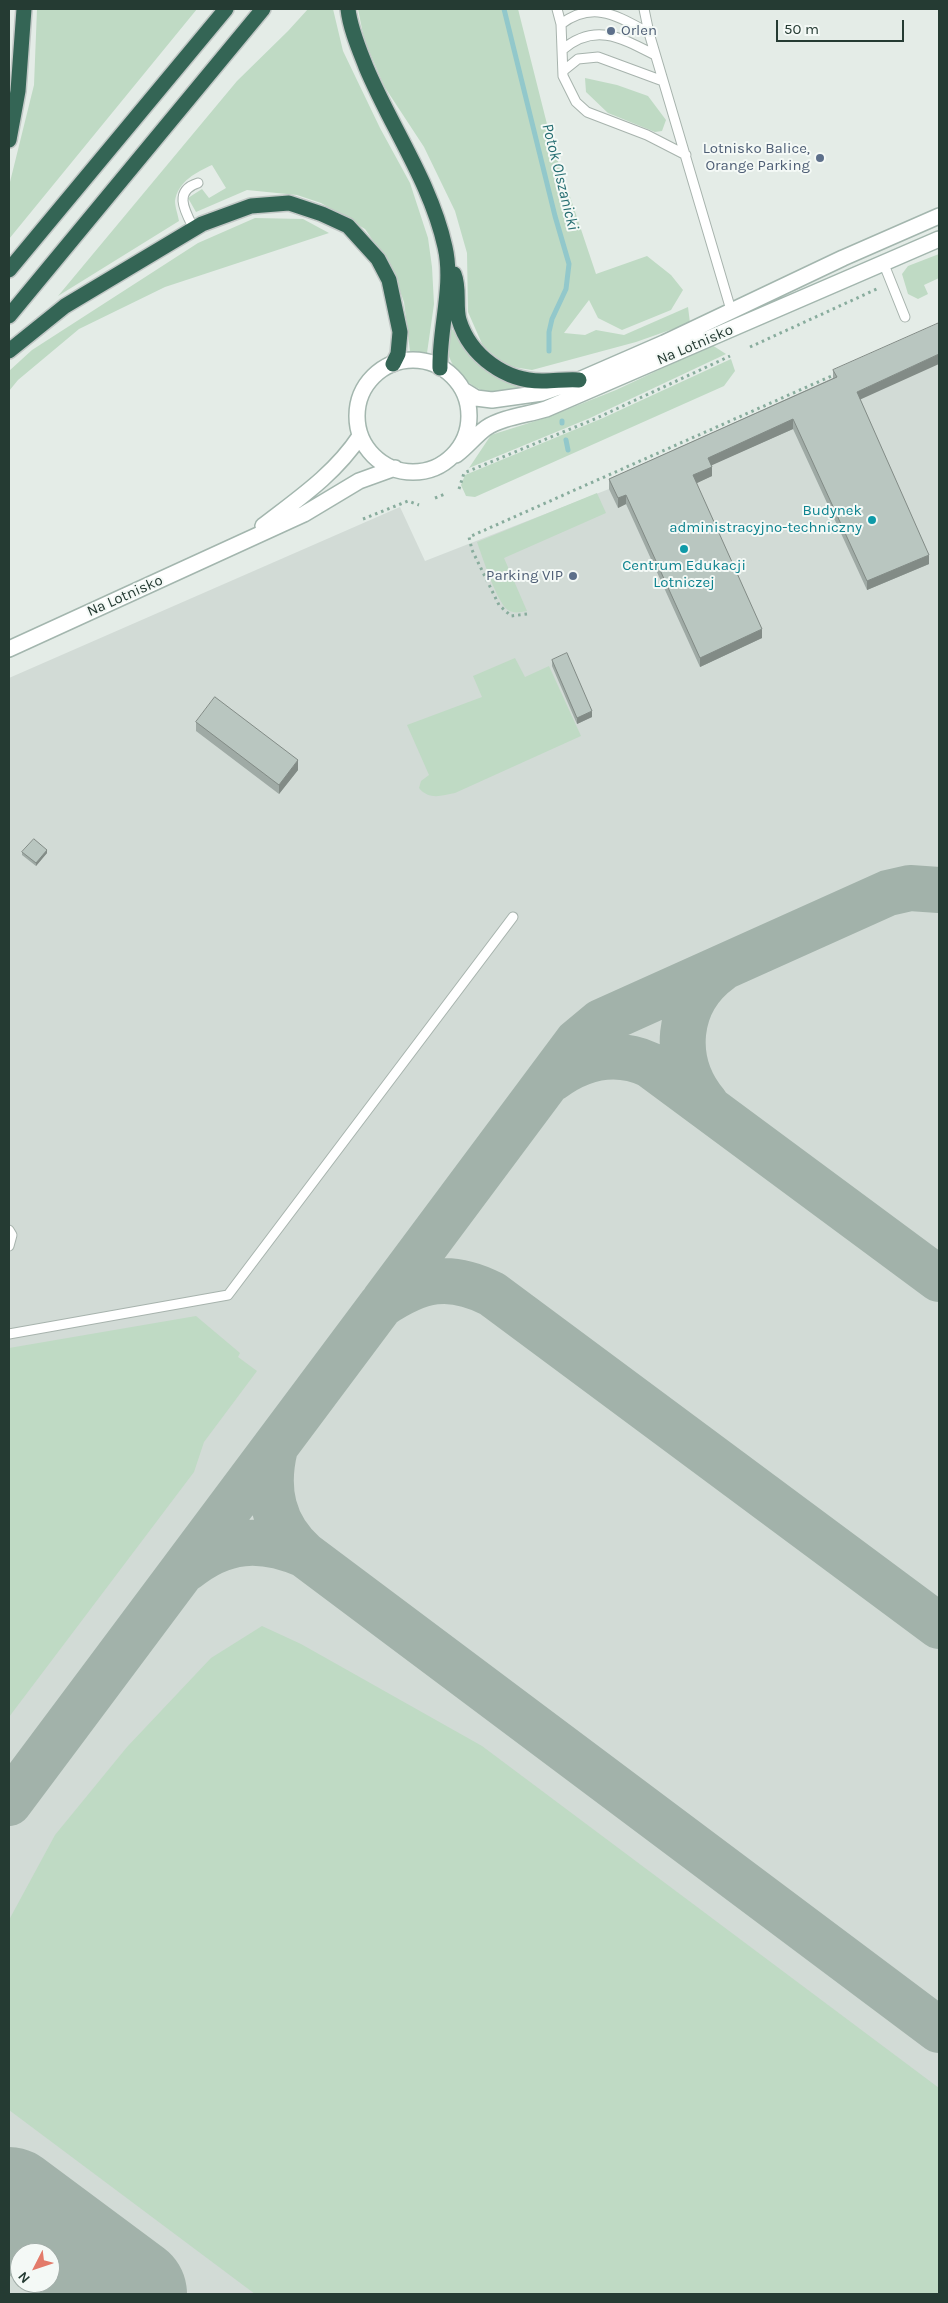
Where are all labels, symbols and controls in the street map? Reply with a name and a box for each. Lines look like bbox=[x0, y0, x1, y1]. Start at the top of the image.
scale bar bbox=[778, 10, 906, 42]
text: 50 m bbox=[784, 20, 819, 38]
place label: Orlen bbox=[621, 22, 657, 40]
marker: Orlen bbox=[605, 25, 617, 37]
water label: Potok Olszanicki bbox=[537, 122, 583, 232]
place label: Lotnisko Balice, Orange Parking bbox=[703, 140, 810, 175]
marker: Lotnisko Balice, Orange Parking bbox=[814, 152, 826, 164]
street label: Na Lotnisko bbox=[654, 321, 736, 369]
place label: Budynek administracyjno-techniczny bbox=[669, 502, 862, 537]
marker: Budynek administracyjno-techniczny bbox=[866, 514, 878, 526]
marker: Centrum Edukacji Lotniczej bbox=[678, 543, 690, 555]
place label: Centrum Edukacji Lotniczej bbox=[622, 557, 746, 592]
place label: Parking VIP bbox=[486, 567, 563, 585]
marker: Parking VIP bbox=[567, 570, 579, 582]
street label: Na Lotnisko bbox=[84, 571, 166, 621]
north arrow bbox=[10, 2243, 60, 2293]
text: N bbox=[14, 2268, 34, 2287]

